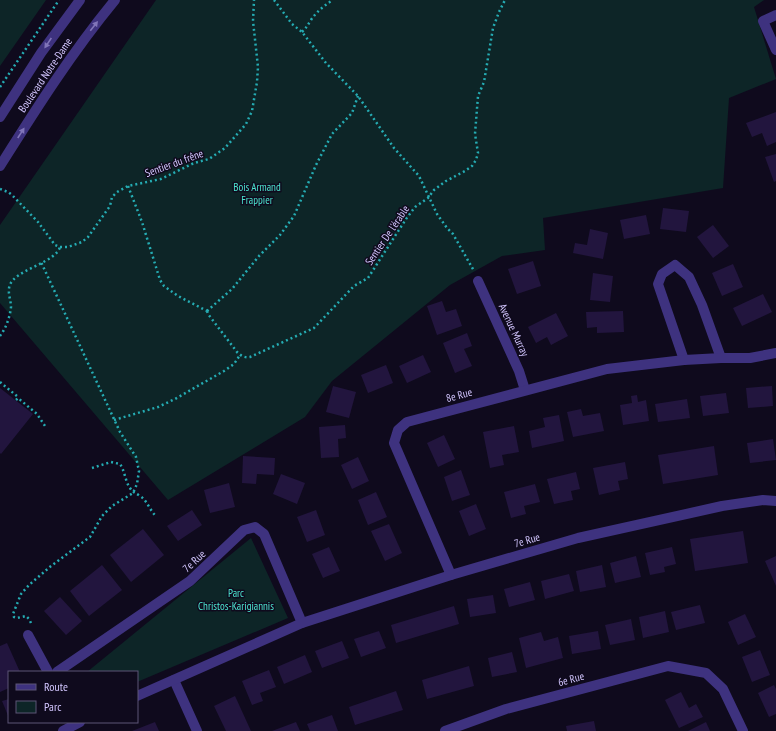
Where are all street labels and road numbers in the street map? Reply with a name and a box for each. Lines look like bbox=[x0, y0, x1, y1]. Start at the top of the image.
street label: Boulevard Notre-Dame bbox=[15, 35, 75, 115]
street label: Sentier du frêne bbox=[143, 146, 205, 180]
street label: Sentier De l'érable bbox=[362, 202, 412, 268]
street label: Avenue Murray bbox=[496, 301, 533, 359]
street label: 8e Rue bbox=[444, 385, 474, 405]
street label: 7e Rue bbox=[512, 530, 542, 550]
street label: 7e Rue bbox=[180, 547, 209, 575]
street label: 6e Rue bbox=[556, 669, 586, 689]

